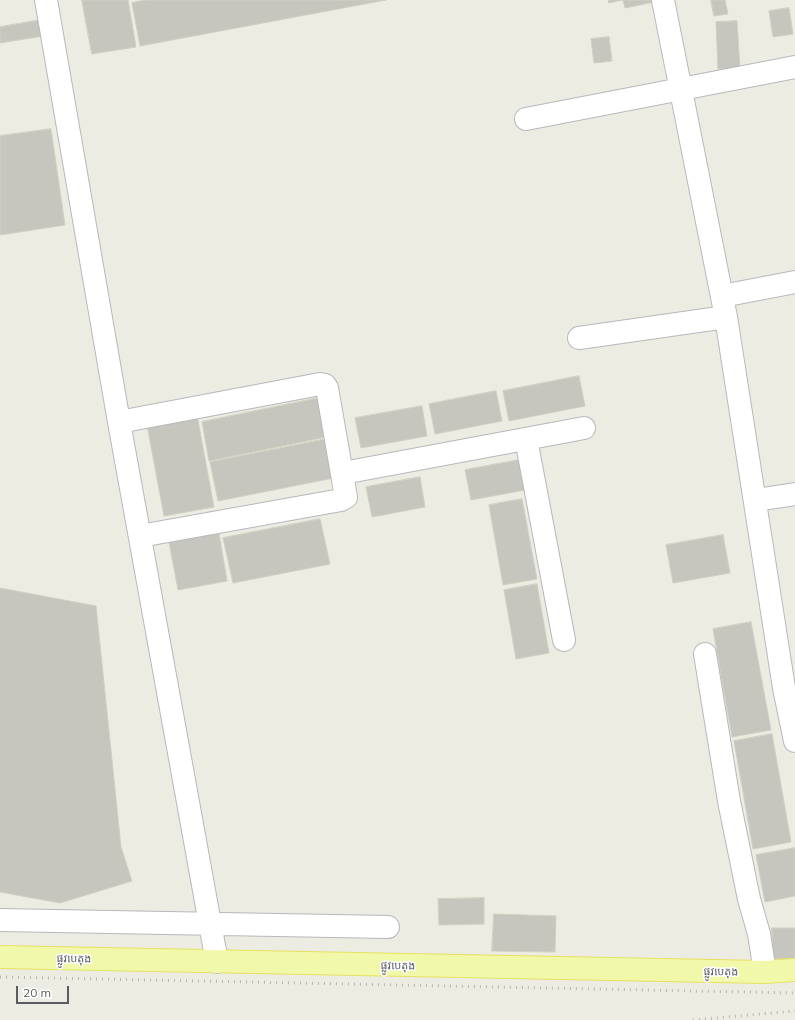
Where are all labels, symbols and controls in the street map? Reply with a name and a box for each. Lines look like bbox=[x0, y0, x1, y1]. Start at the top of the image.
street label: ផ្លូវបេតុង bbox=[57, 952, 91, 966]
street label: ផ្លូវបេតុង bbox=[381, 959, 415, 973]
street label: ផ្លូវបេតុង bbox=[704, 965, 738, 979]
scale bar bbox=[18, 978, 71, 1004]
text: 20 m bbox=[23, 985, 51, 1000]

